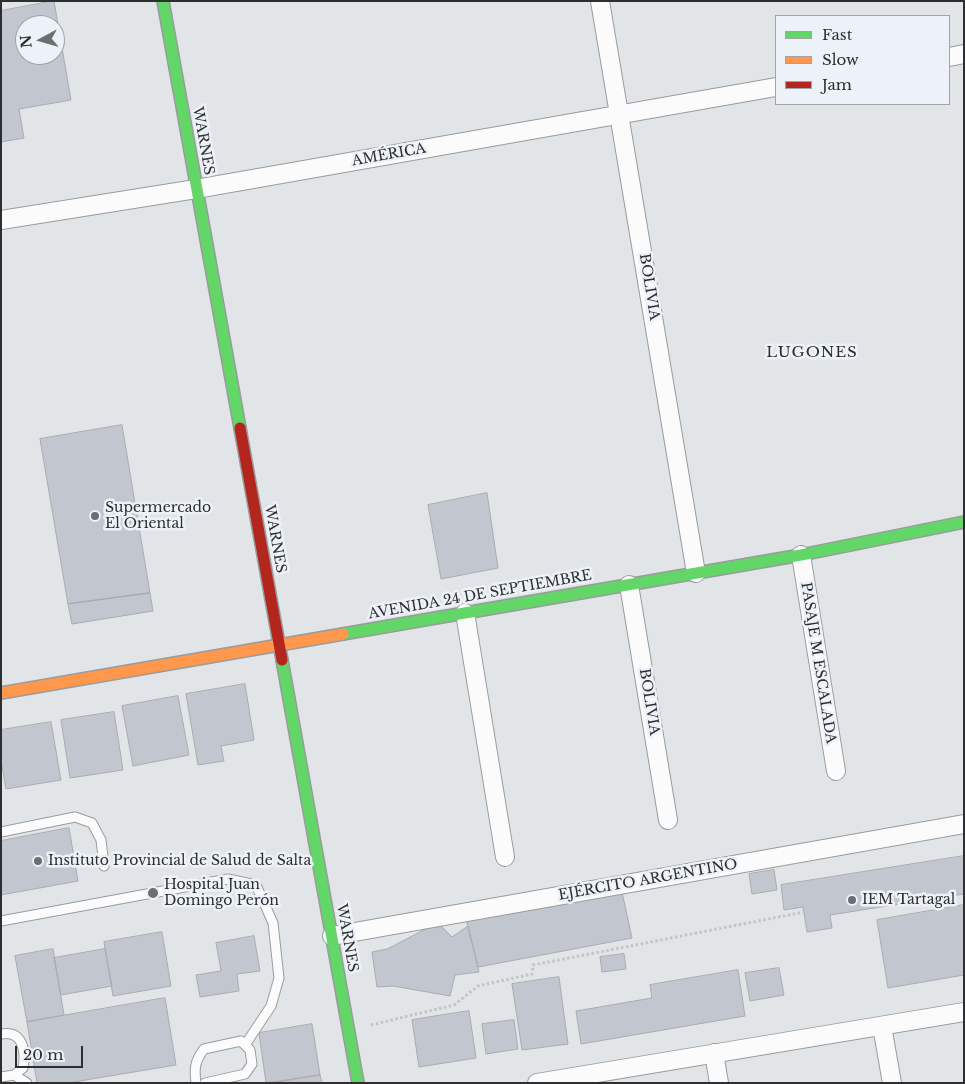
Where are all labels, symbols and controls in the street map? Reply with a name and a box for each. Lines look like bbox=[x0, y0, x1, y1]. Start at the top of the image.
north arrow bbox=[15, 15, 65, 65]
legend bbox=[775, 15, 950, 105]
text: Fast bbox=[822, 25, 852, 44]
text: N bbox=[16, 34, 36, 49]
text: Slow bbox=[822, 50, 859, 69]
text: Jam bbox=[822, 75, 852, 94]
street label: WARNES bbox=[189, 106, 217, 176]
street label: AMÉRICA bbox=[351, 140, 427, 170]
street label: BOLIVIA bbox=[635, 252, 663, 322]
district label: LUGONES bbox=[765, 344, 859, 362]
place label: Supermercado El Oriental bbox=[105, 500, 211, 532]
street label: WARNES bbox=[261, 504, 289, 574]
marker: Supermercado El Oriental bbox=[89, 510, 101, 522]
street label: AVENIDA 24 DE SEPTIEMBRE bbox=[367, 567, 593, 623]
street label: PASAJE M ESCALADA bbox=[797, 581, 839, 745]
street label: BOLIVIA bbox=[635, 667, 663, 737]
place label: Instituto Provincial de Salud de Salta bbox=[48, 853, 311, 869]
marker: Instituto Provincial de Salud de Salta bbox=[32, 855, 44, 867]
street label: EJÉRCITO ARGENTINO bbox=[557, 856, 739, 904]
place label: Hospital Juan Domingo Perón bbox=[164, 877, 279, 910]
marker: Hospital Juan Domingo Perón bbox=[146, 886, 160, 900]
place label: IEM Tartagal bbox=[862, 892, 955, 908]
marker: IEM Tartagal bbox=[846, 894, 858, 906]
street label: WARNES bbox=[333, 903, 361, 973]
scale bar bbox=[18, 1036, 85, 1068]
text: 20 m bbox=[23, 1045, 63, 1064]

